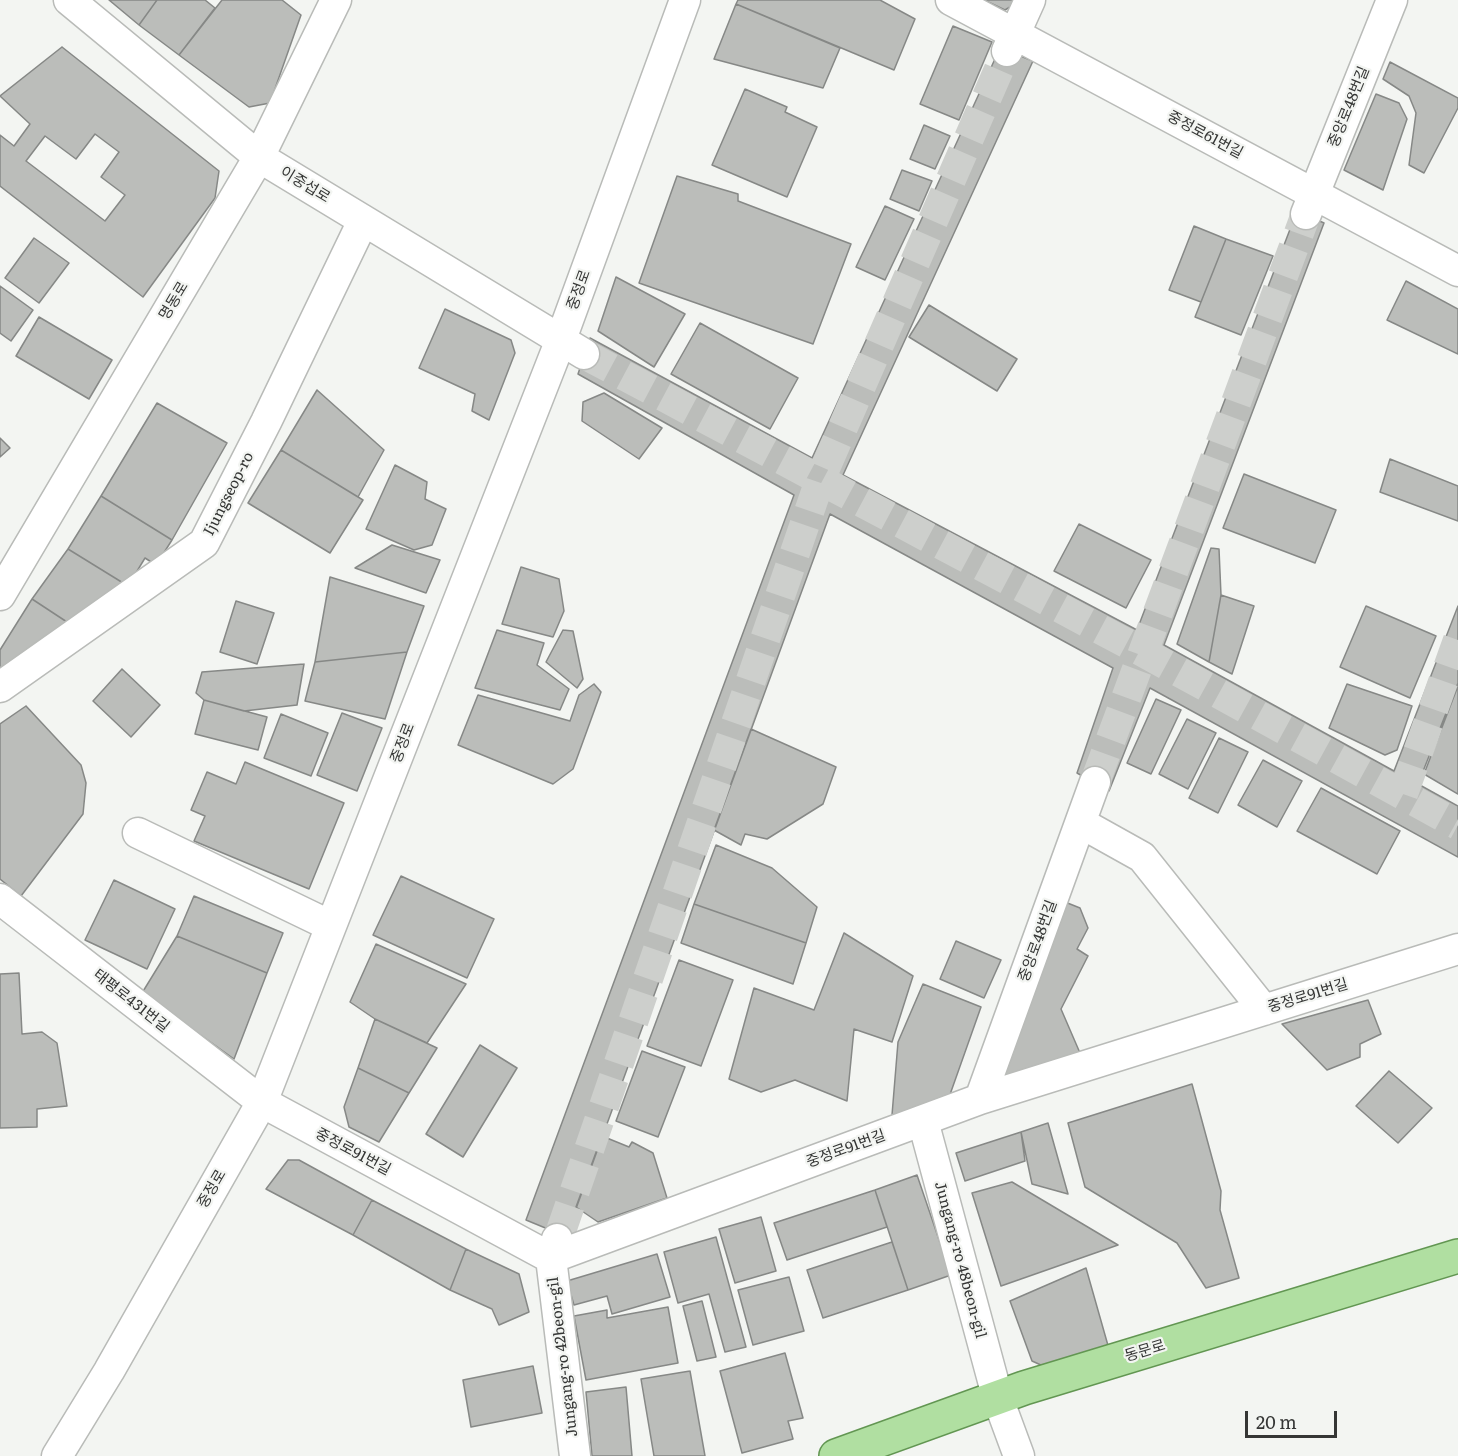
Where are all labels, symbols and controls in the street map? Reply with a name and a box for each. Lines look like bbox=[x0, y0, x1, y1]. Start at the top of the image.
street label: 중앙로48번길 bbox=[1325, 64, 1373, 150]
street label: 중정로61번길 bbox=[1164, 108, 1246, 162]
street label: 이중섭로 bbox=[277, 163, 333, 207]
street label: 중정로 bbox=[563, 267, 595, 313]
street label: 명동로 bbox=[156, 279, 192, 323]
street label: Ijungseop-ro bbox=[200, 449, 258, 539]
street label: 중정로 bbox=[387, 720, 419, 766]
street label: 중앙로48번길 bbox=[1015, 898, 1061, 984]
street label: 태평로431번길 bbox=[89, 966, 173, 1036]
street label: 중정로91번길 bbox=[1266, 975, 1350, 1017]
street label: 중정로91번길 bbox=[312, 1125, 394, 1179]
street label: 중정로91번길 bbox=[804, 1126, 888, 1172]
street label: 중정로 bbox=[194, 1167, 230, 1211]
street label: Jungang-ro 48beon-gil bbox=[930, 1180, 990, 1340]
street label: Jungang-ro 42beon-gil bbox=[544, 1276, 582, 1438]
street label: 동문로 bbox=[1123, 1336, 1167, 1366]
scale bar bbox=[1248, 1399, 1340, 1437]
text: 20 m bbox=[1256, 1408, 1297, 1435]

